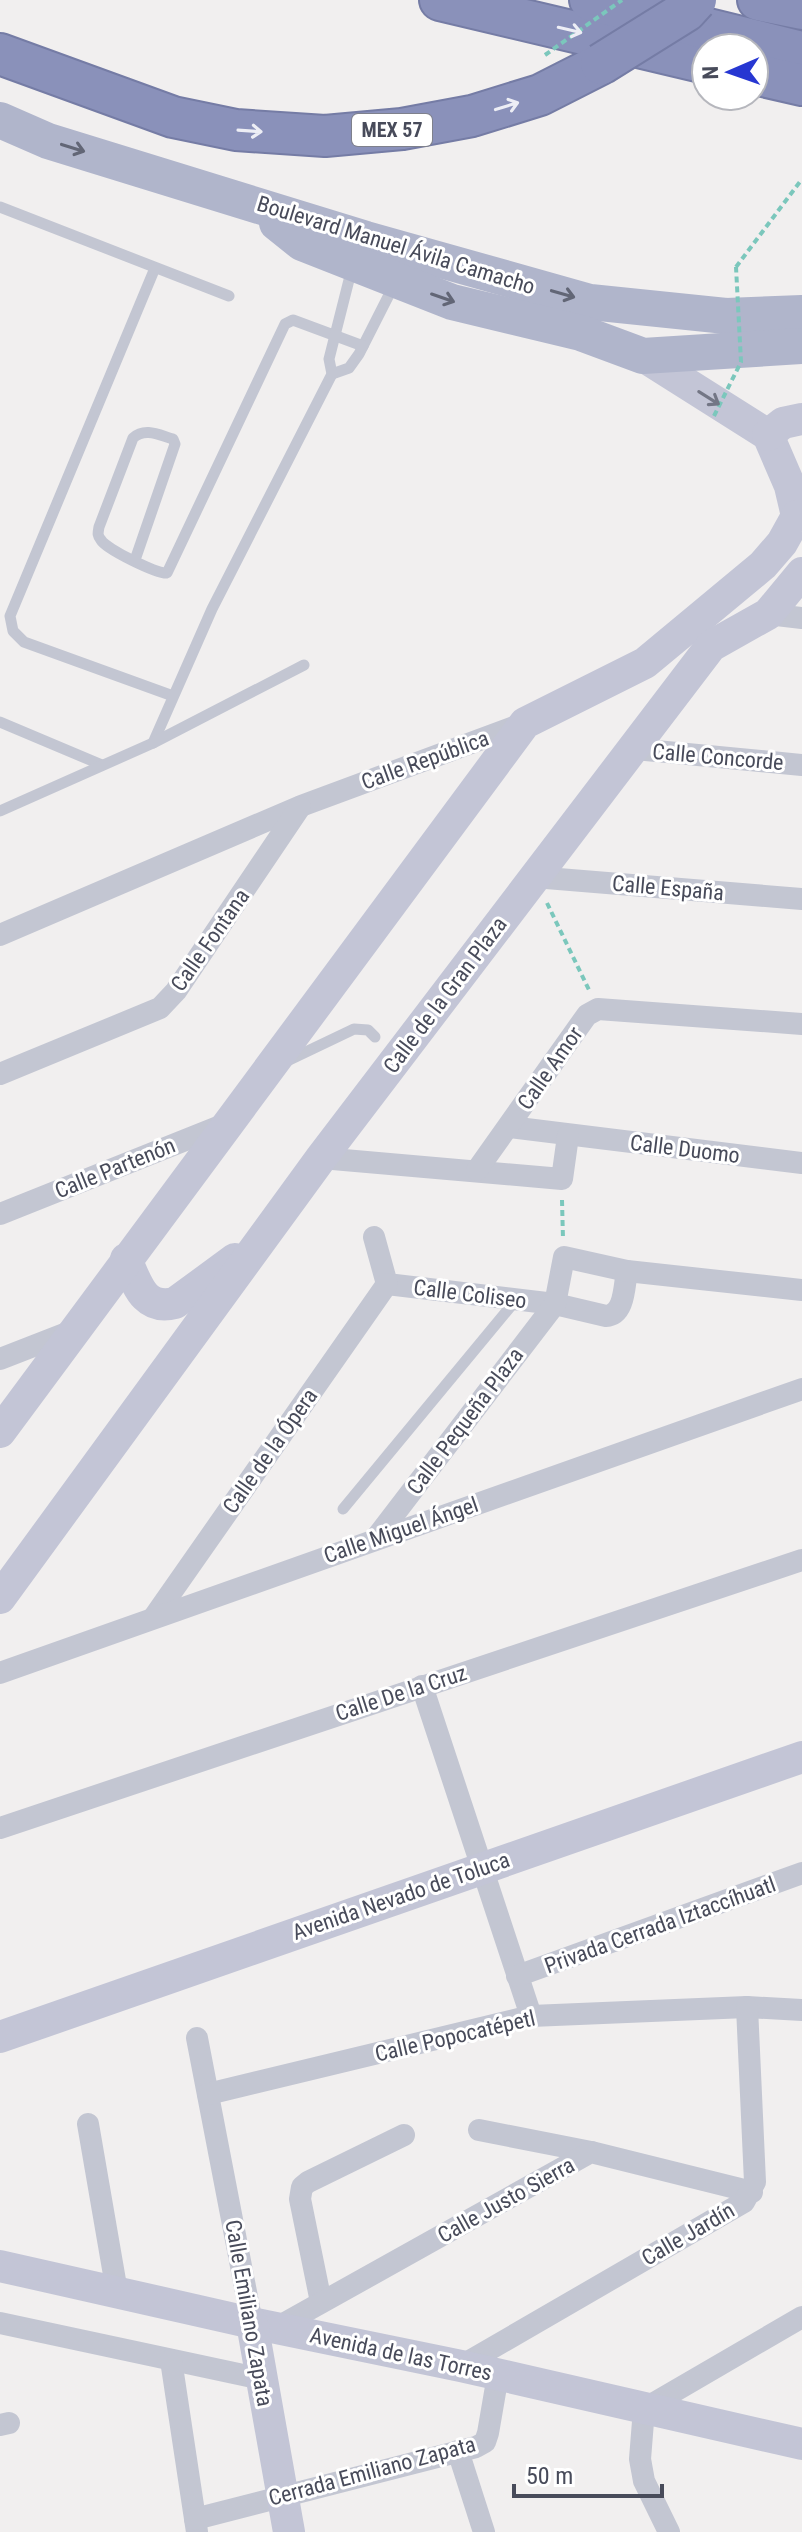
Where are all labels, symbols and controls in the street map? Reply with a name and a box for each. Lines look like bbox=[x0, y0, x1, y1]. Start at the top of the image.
one-way arrow bbox=[557, 24, 582, 39]
north arrow bbox=[690, 32, 770, 112]
text: N bbox=[698, 66, 723, 80]
one-way arrow bbox=[493, 98, 519, 113]
road number: MEX 57 bbox=[352, 114, 432, 146]
one-way arrow bbox=[236, 124, 263, 139]
one-way arrow bbox=[59, 141, 85, 156]
street label: Boulevard Manuel Ávila Camacho bbox=[254, 191, 538, 299]
one-way arrow bbox=[550, 287, 576, 302]
one-way arrow bbox=[431, 292, 456, 307]
one-way arrow bbox=[697, 391, 720, 407]
street label: Calle República bbox=[358, 725, 492, 795]
street label: Calle Concorde bbox=[651, 739, 785, 775]
street label: Calle España bbox=[611, 871, 725, 905]
street label: Calle Fontana bbox=[166, 884, 254, 996]
street label: Calle de la Gran Plaza bbox=[378, 912, 512, 1078]
street label: Calle Amor bbox=[512, 1021, 588, 1114]
street label: Calle Duomo bbox=[629, 1130, 741, 1168]
street label: Calle Partenón bbox=[51, 1133, 179, 1203]
street label: Calle Coliseo bbox=[412, 1275, 528, 1313]
street label: Calle Pequeña Plaza bbox=[402, 1343, 528, 1499]
street label: Calle de la Ópera bbox=[217, 1383, 322, 1518]
street label: Calle Miguel Ángel bbox=[321, 1492, 481, 1568]
street label: Calle De la Cruz bbox=[332, 1660, 470, 1726]
street label: Avenida Nevado de Toluca bbox=[289, 1847, 513, 1945]
street label: Privada Cerrada Iztaccíhuatl bbox=[541, 1872, 779, 1978]
street label: Calle Popocatépetl bbox=[372, 2005, 538, 2067]
street label: Calle Justo Sierra bbox=[433, 2152, 579, 2248]
street label: Calle Jardín bbox=[637, 2197, 739, 2271]
street label: Calle Emiliano Zapata bbox=[220, 2218, 278, 2408]
street label: Avenida de las Torres bbox=[308, 2322, 494, 2386]
street label: Cerrada Emiliano Zapata bbox=[266, 2431, 478, 2511]
scale bar bbox=[514, 2448, 662, 2498]
text: 50 m bbox=[526, 2462, 573, 2490]

